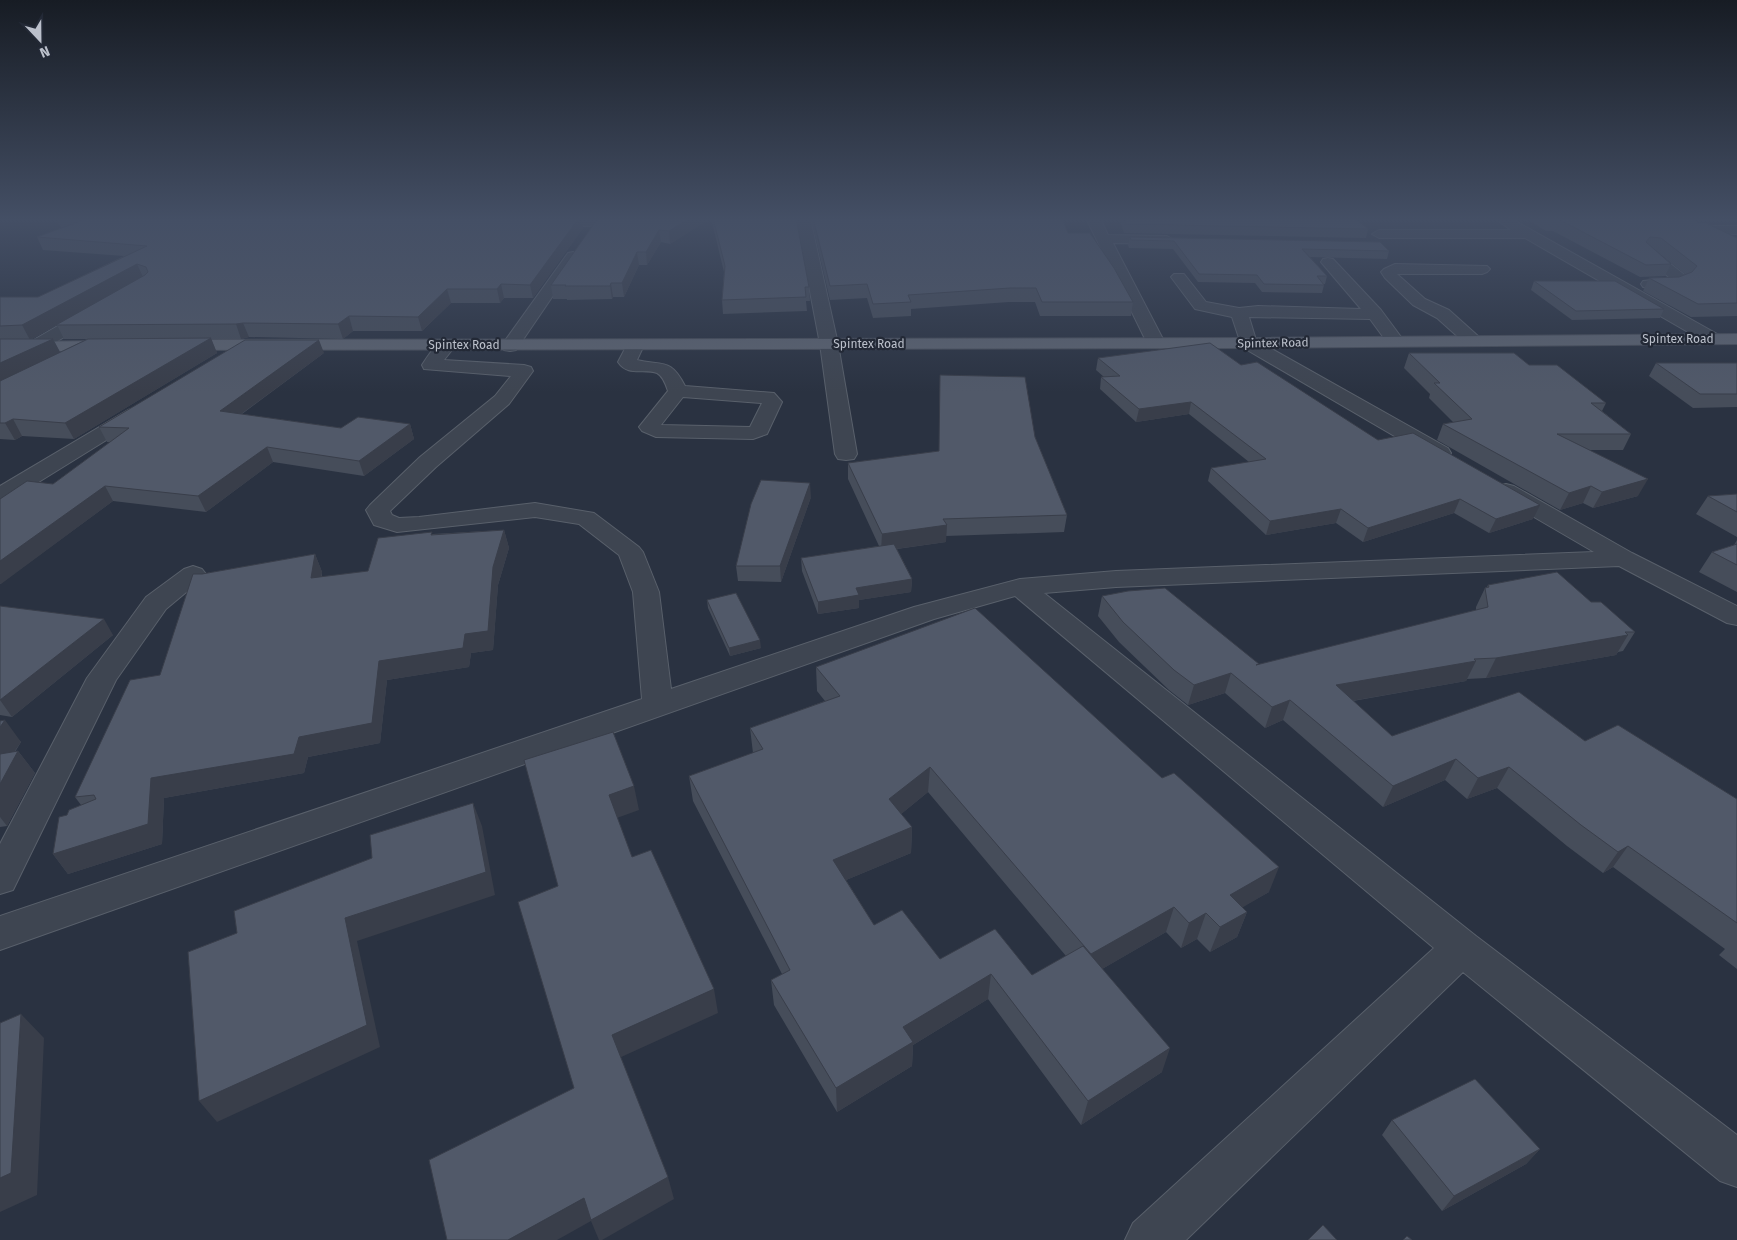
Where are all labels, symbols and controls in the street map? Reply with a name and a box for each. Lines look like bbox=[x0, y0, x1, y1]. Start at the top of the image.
north arrow bbox=[15, 15, 65, 65]
text: N bbox=[37, 42, 52, 61]
street label: Spintex Road bbox=[1642, 332, 1714, 346]
street label: Spintex Road bbox=[1237, 335, 1309, 351]
street label: Spintex Road bbox=[833, 337, 905, 351]
street label: Spintex Road bbox=[428, 338, 500, 352]

